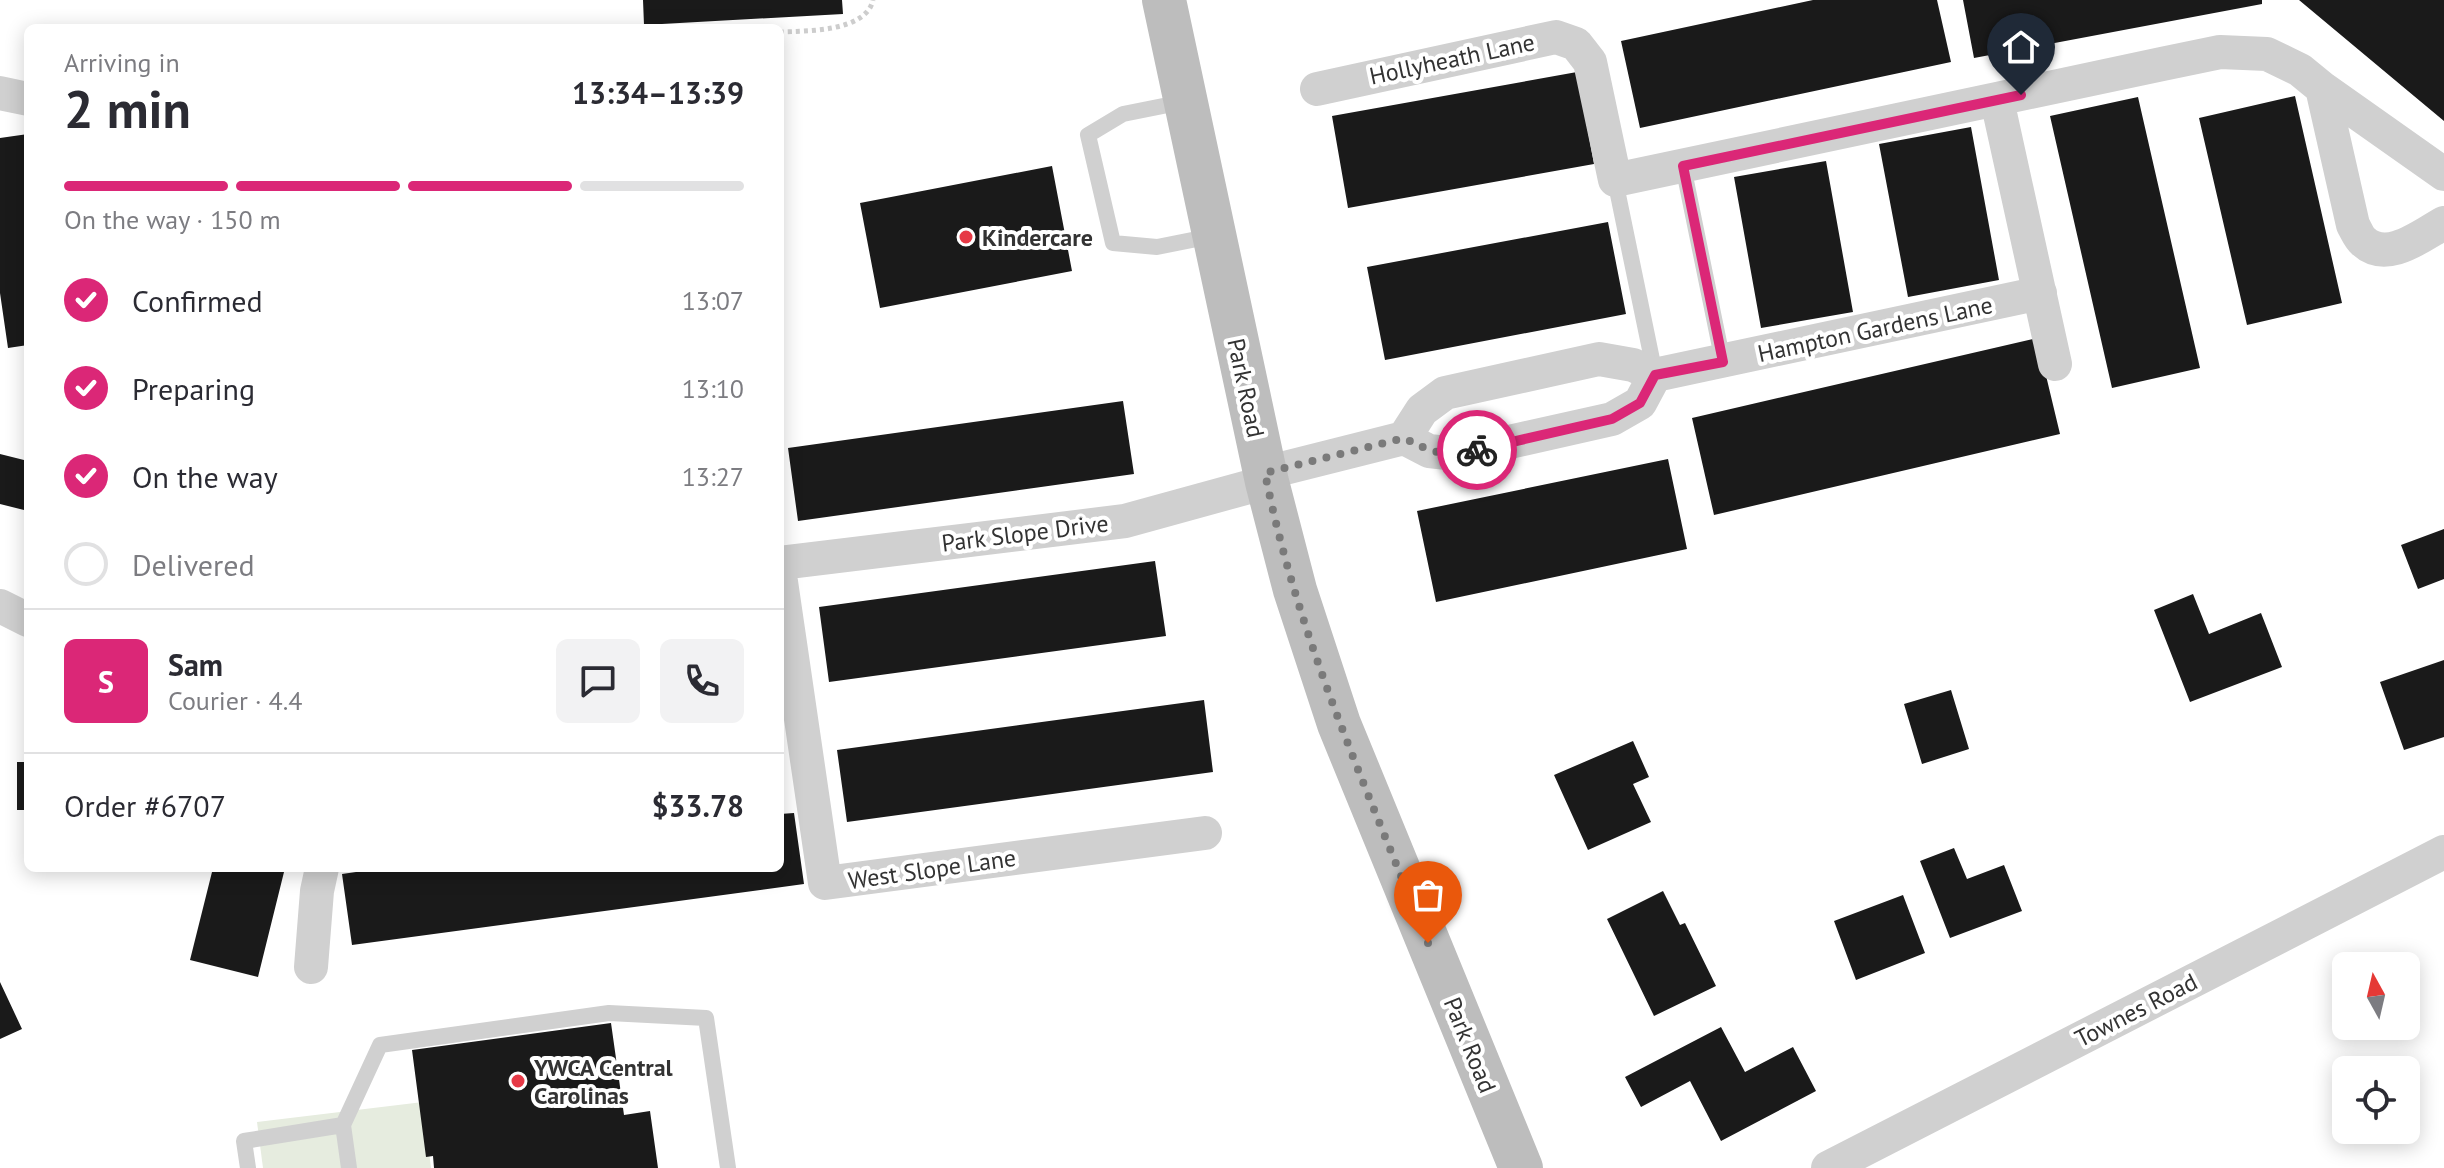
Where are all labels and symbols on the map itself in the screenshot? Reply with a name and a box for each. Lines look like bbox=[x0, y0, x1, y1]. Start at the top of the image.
pin bbox=[1987, 13, 2055, 95]
street label: Hollyheath Lane bbox=[1366, 26, 1538, 92]
place label: Kindercare bbox=[982, 222, 1093, 253]
marker: Kindercare bbox=[957, 228, 975, 246]
street label: Hampton Gardens Lane bbox=[1755, 289, 1995, 369]
street label: Park Road bbox=[1220, 336, 1272, 440]
courier bbox=[1437, 410, 1517, 490]
street label: Park Slope Drive bbox=[940, 507, 1110, 559]
street label: West Slope Lane bbox=[846, 842, 1018, 896]
pin bbox=[1394, 861, 1462, 943]
north arrow bbox=[2332, 952, 2420, 1040]
street label: Townes Road bbox=[2070, 966, 2202, 1054]
street label: Park Road bbox=[1437, 993, 1503, 1097]
place label: YWCA Central Carolinas bbox=[533, 1052, 674, 1111]
marker: YWCA Central Carolinas bbox=[509, 1072, 527, 1090]

